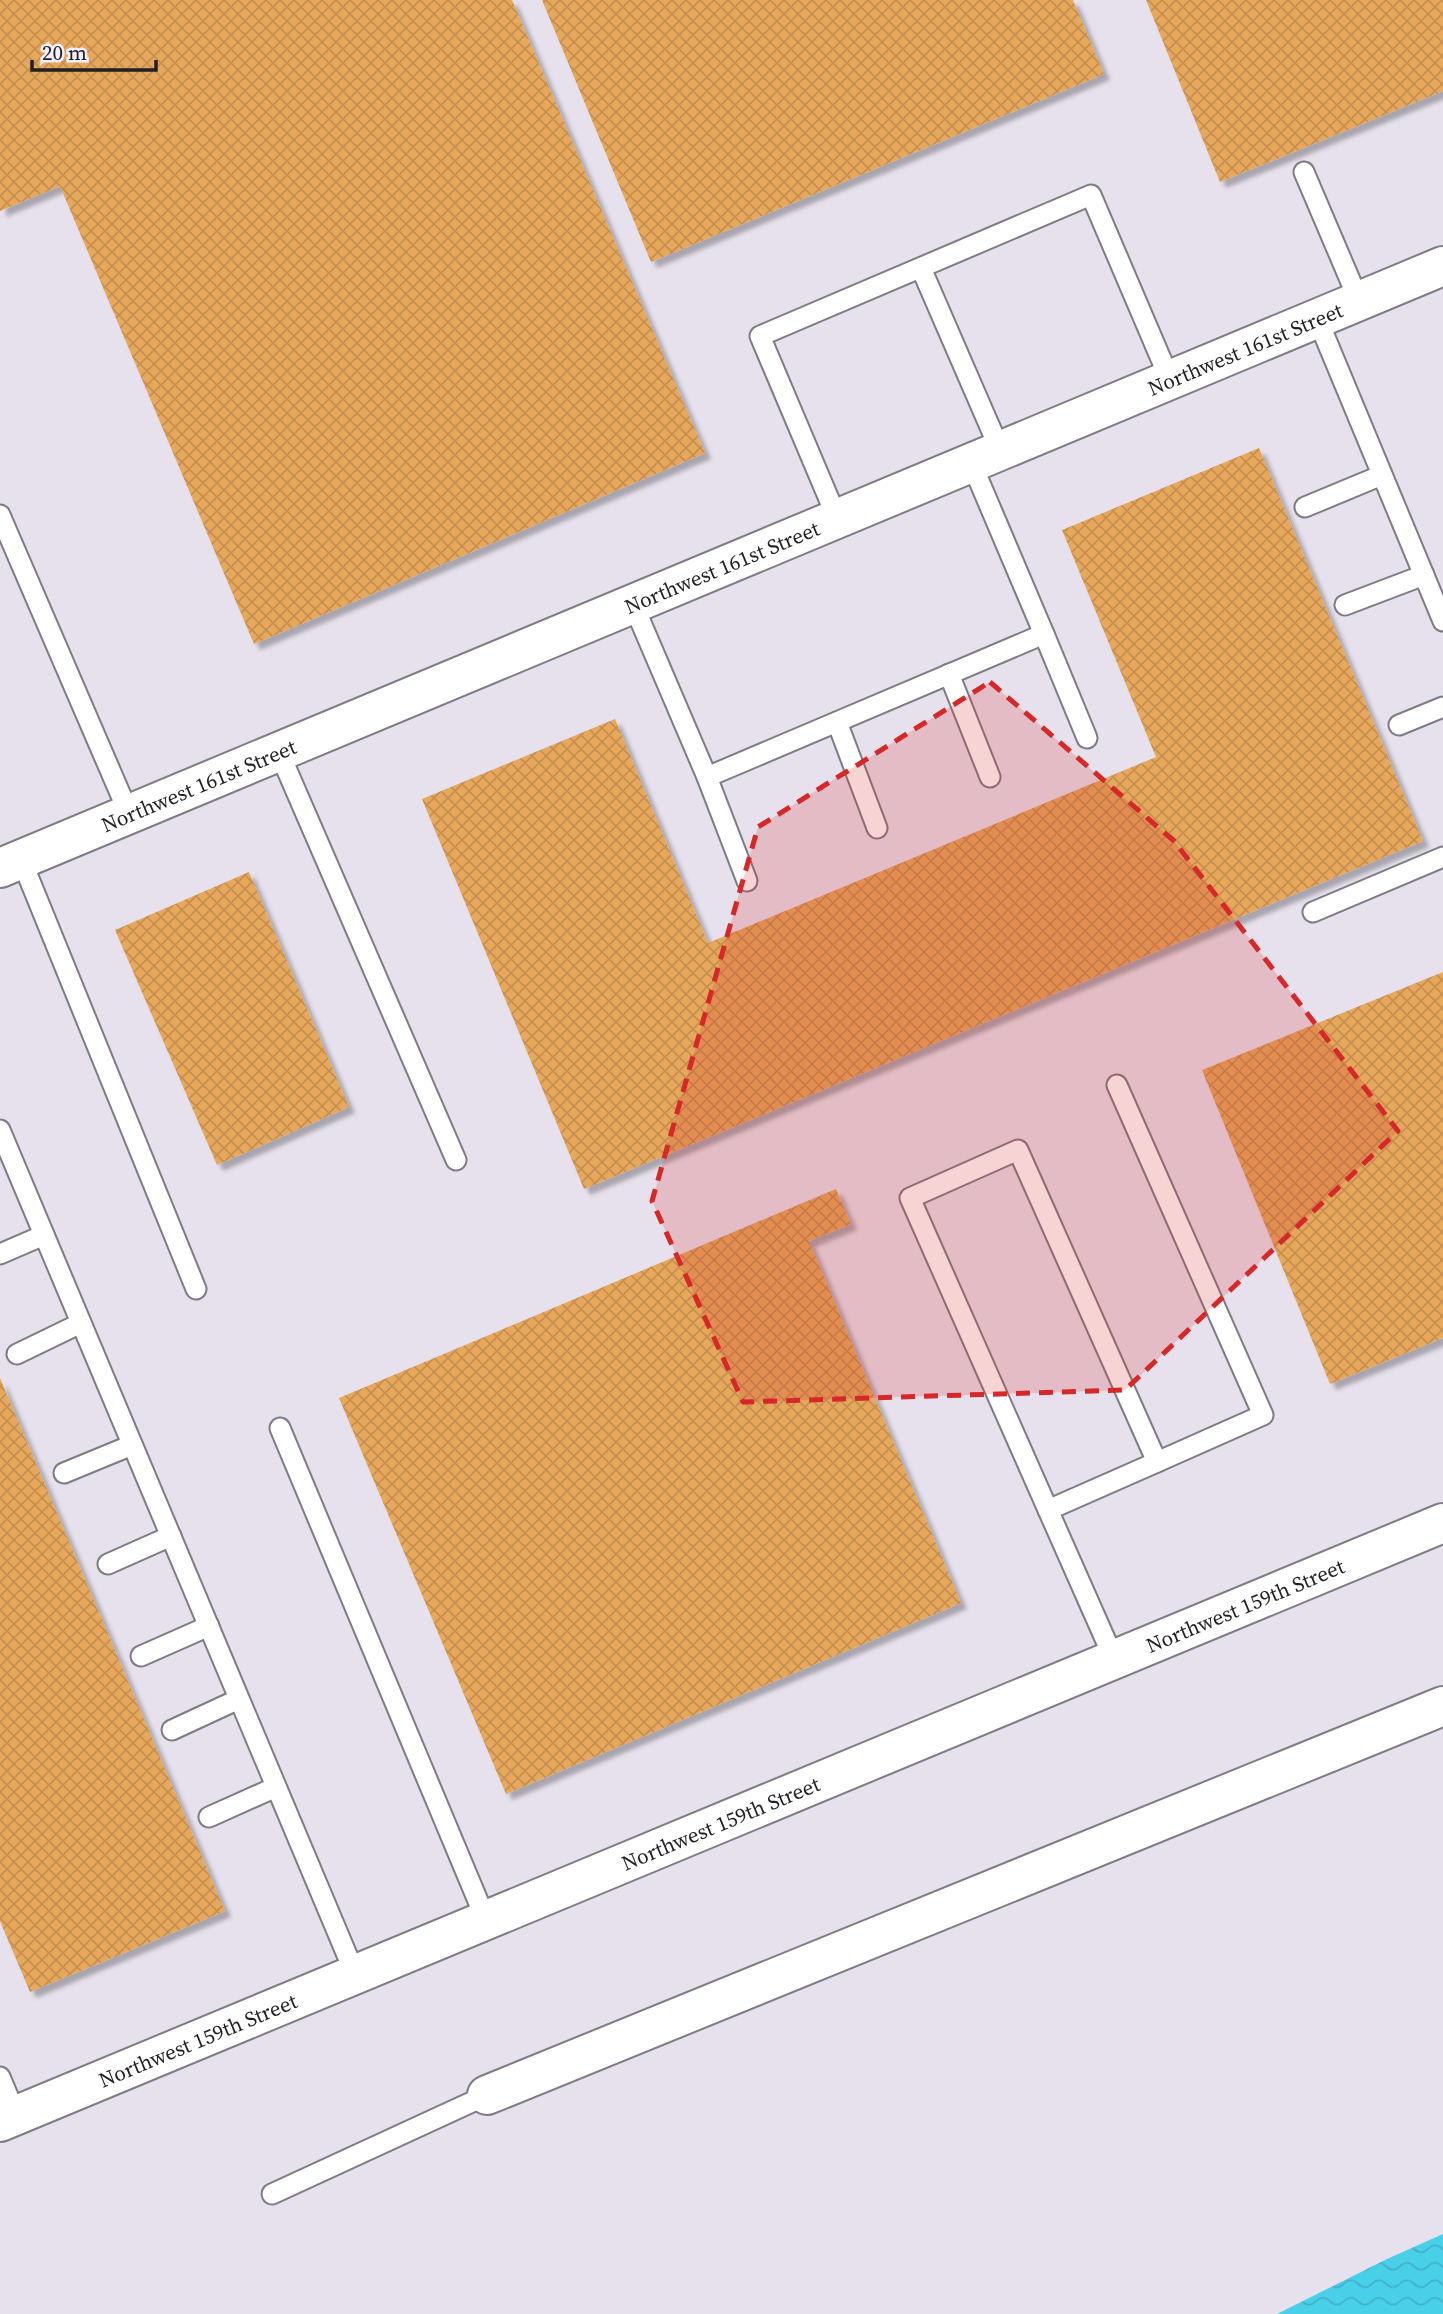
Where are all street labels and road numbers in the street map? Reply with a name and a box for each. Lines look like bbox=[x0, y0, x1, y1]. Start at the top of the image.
street label: Northwest 161st Street bbox=[1143, 295, 1347, 402]
street label: Northwest 161st Street bbox=[620, 513, 824, 620]
street label: Northwest 161st Street bbox=[97, 732, 300, 839]
street label: Northwest 159th Street bbox=[1141, 1551, 1349, 1659]
street label: Northwest 159th Street bbox=[617, 1769, 824, 1877]
street label: Northwest 159th Street bbox=[94, 1986, 301, 2094]

